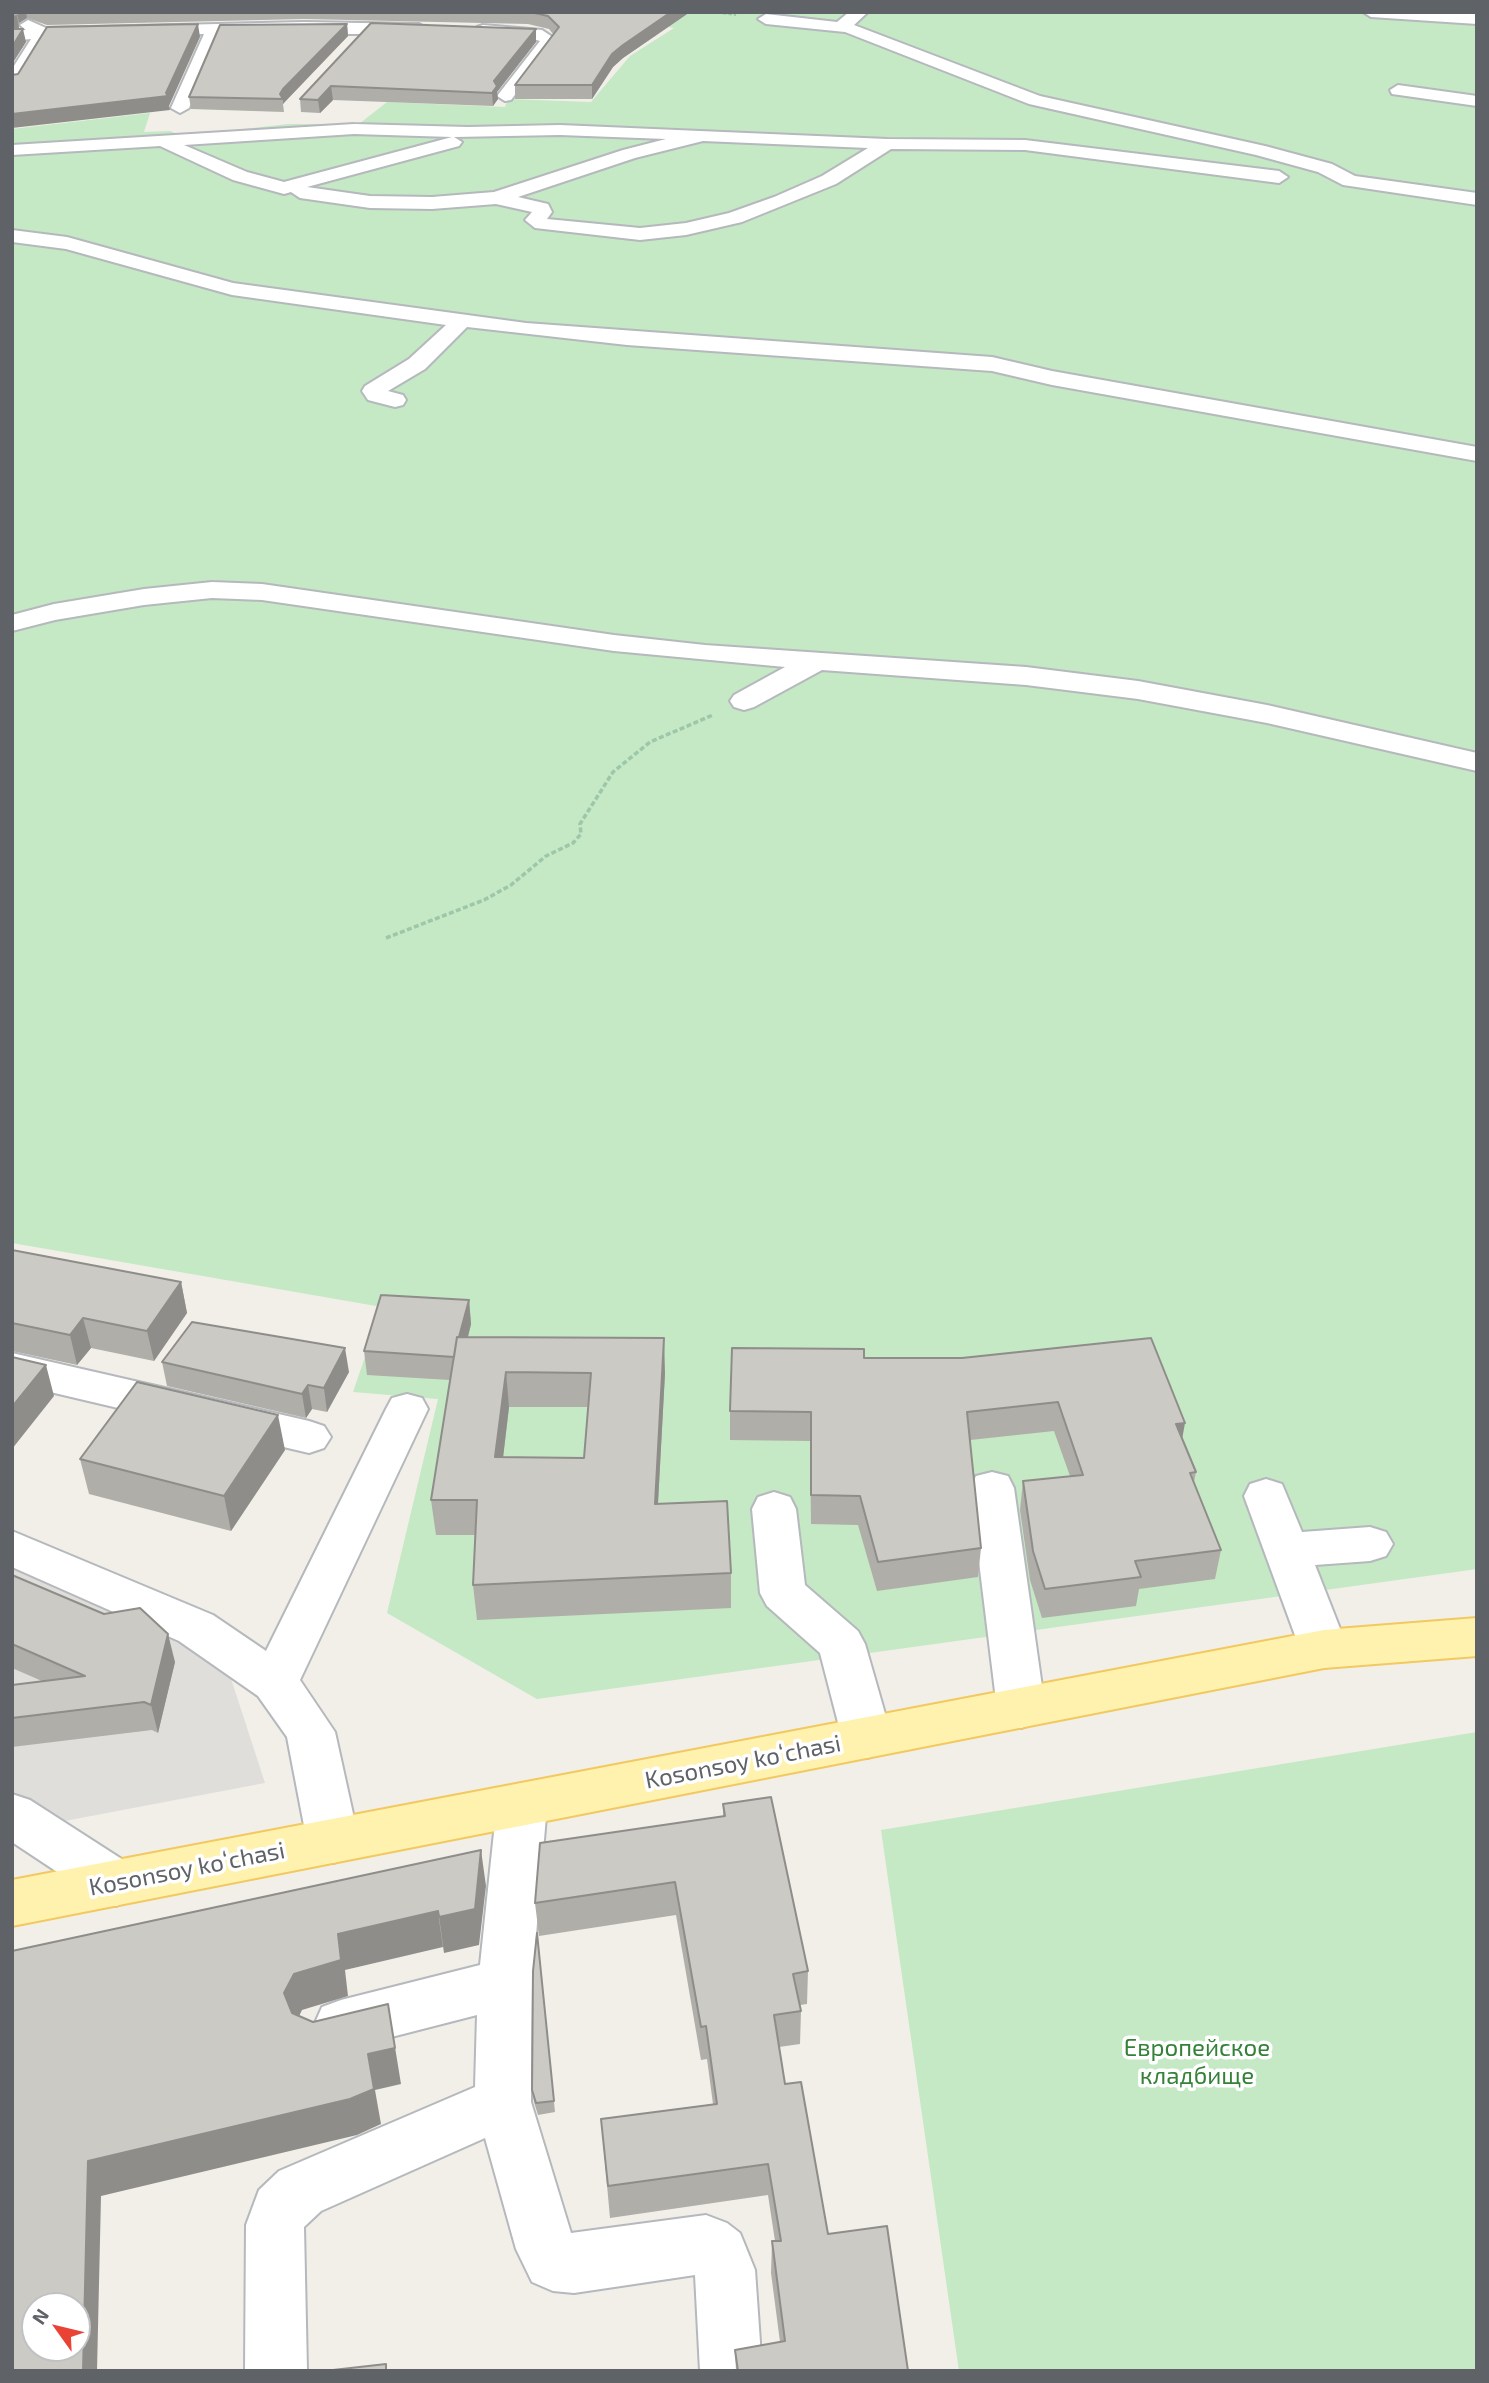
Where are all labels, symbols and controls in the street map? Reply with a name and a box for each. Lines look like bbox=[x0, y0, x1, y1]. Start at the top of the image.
street label: Kosonsoy koʻchasi bbox=[643, 1729, 843, 1795]
street label: Kosonsoy koʻchasi bbox=[87, 1836, 287, 1902]
park label: Европейское кладбище bbox=[1124, 2034, 1270, 2090]
north arrow bbox=[21, 2292, 91, 2362]
text: N bbox=[26, 2304, 53, 2328]

